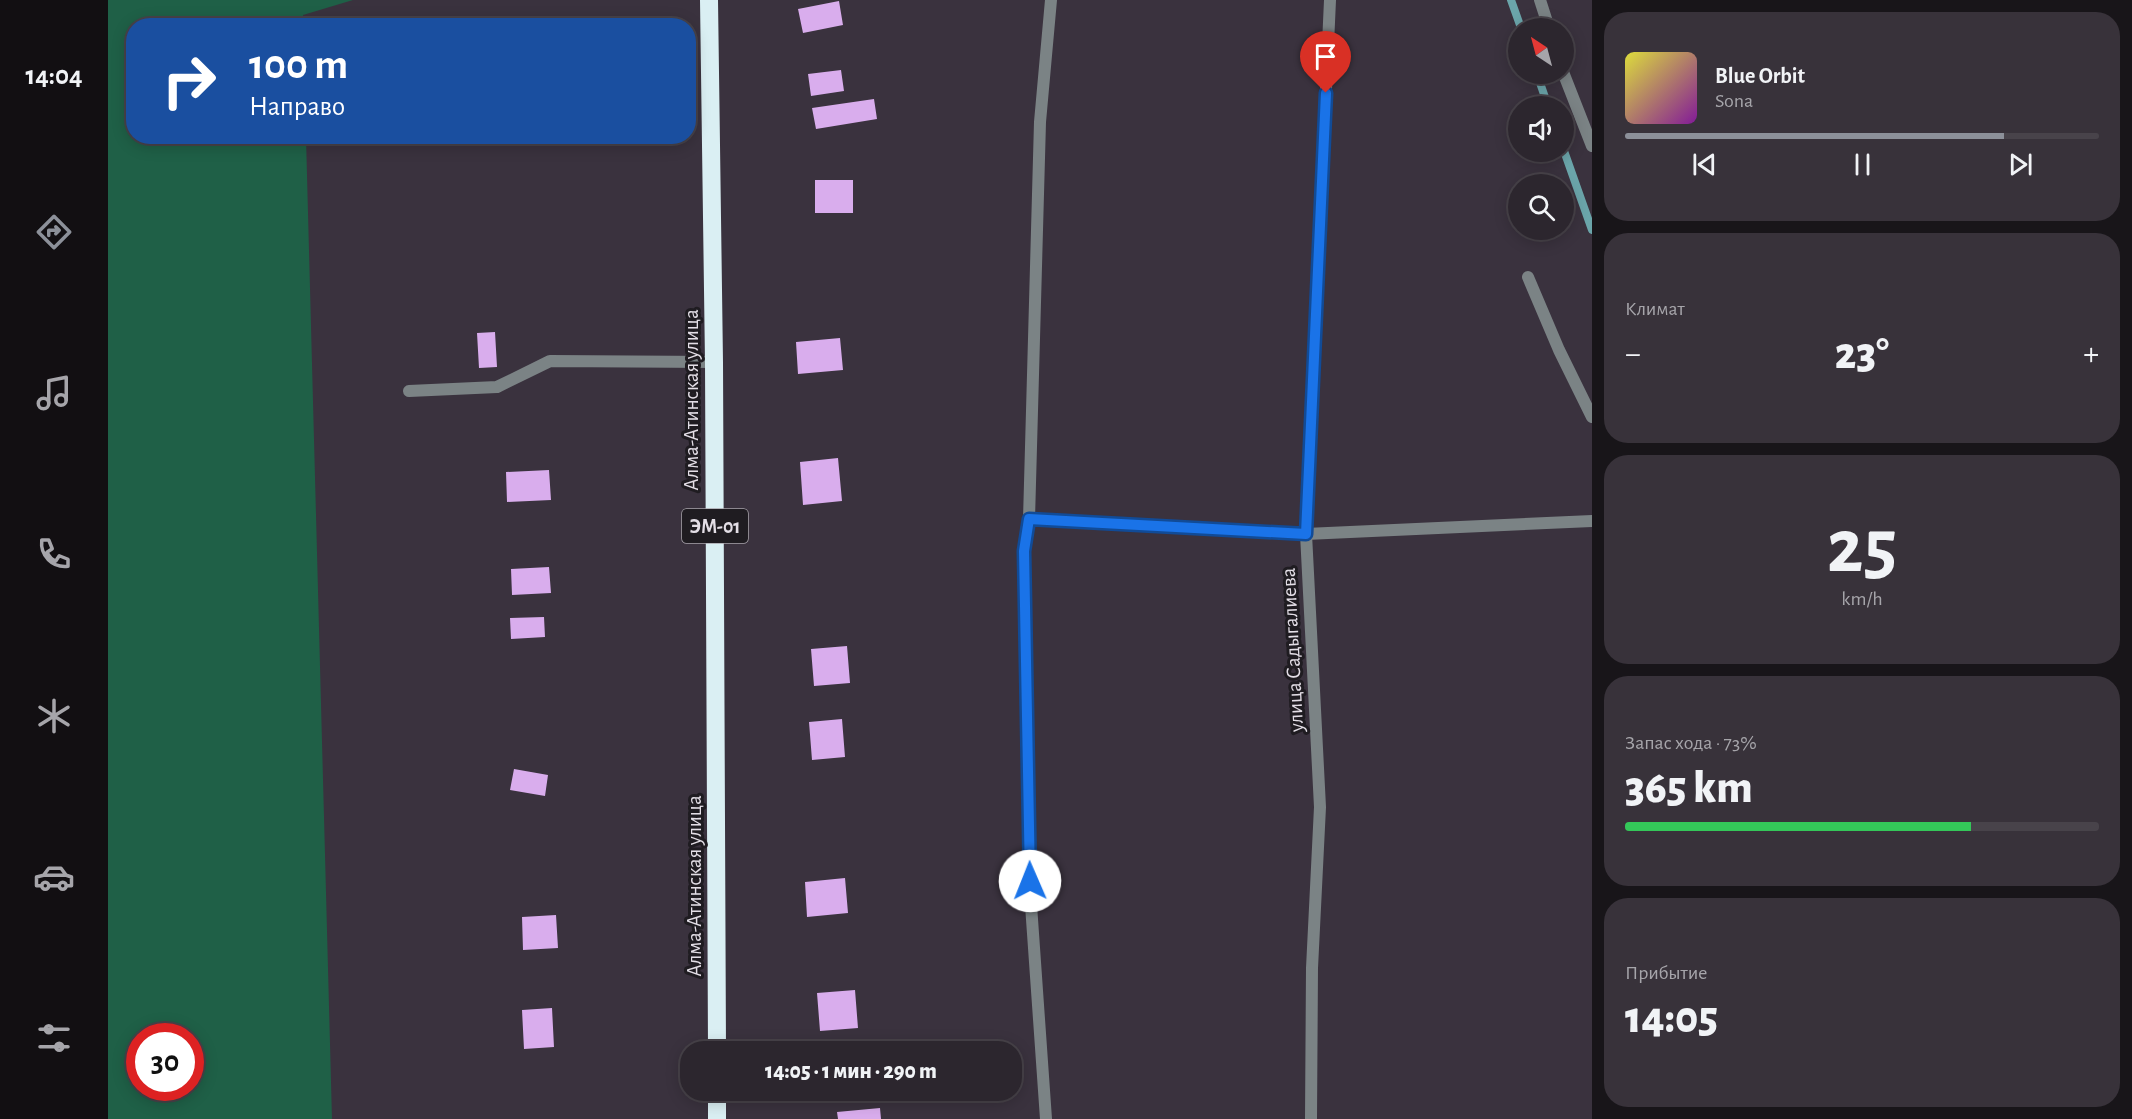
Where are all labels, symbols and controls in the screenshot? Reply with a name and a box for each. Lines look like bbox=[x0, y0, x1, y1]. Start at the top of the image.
north arrow bbox=[1508, 18, 1574, 84]
map controls bbox=[1508, 18, 1574, 240]
pin bbox=[1300, 31, 1351, 93]
icon: arrive bbox=[1309, 40, 1342, 73]
icon: right bbox=[150, 42, 228, 120]
text: 100 m bbox=[249, 44, 348, 86]
text: 14:04 bbox=[25, 62, 83, 89]
text: Blue Orbit bbox=[1715, 65, 1805, 87]
text: Sona bbox=[1715, 91, 1753, 111]
text: Направо bbox=[249, 93, 345, 120]
button: sound bbox=[1508, 96, 1574, 162]
icon: previous bbox=[1688, 148, 1721, 181]
icon: pause bbox=[1846, 148, 1879, 181]
icon: next bbox=[2004, 148, 2037, 181]
button: search bbox=[1508, 174, 1574, 240]
icon: directions bbox=[33, 211, 75, 253]
text: Климат bbox=[1625, 299, 1685, 319]
street label: Алма-Атинская улица bbox=[681, 309, 702, 491]
text: 23° bbox=[1835, 332, 1889, 377]
text: − bbox=[1625, 338, 1641, 371]
text: + bbox=[2083, 338, 2099, 371]
icon: music bbox=[33, 372, 75, 414]
road number: ЭМ-01 bbox=[682, 509, 748, 543]
text: 25 bbox=[1827, 509, 1897, 587]
icon: phone bbox=[33, 533, 75, 575]
street label: улица Садыгалиева bbox=[1278, 567, 1307, 734]
text: km/h bbox=[1841, 589, 1883, 609]
icon: climate bbox=[33, 695, 75, 737]
text: Запас хода · 73% bbox=[1625, 733, 1757, 753]
text: 365 km bbox=[1625, 766, 1753, 811]
street label: Алма-Атинская улица bbox=[684, 795, 705, 977]
position arrow bbox=[998, 849, 1062, 913]
icon: car bbox=[33, 856, 75, 898]
text: Прибытие bbox=[1625, 963, 1707, 983]
text: 14:05 bbox=[1625, 996, 1718, 1041]
icon: filters bbox=[33, 1017, 75, 1059]
speed limit sign: 30 bbox=[126, 1023, 204, 1101]
text: 14:05 · 1 мин · 290 m bbox=[765, 1060, 937, 1082]

